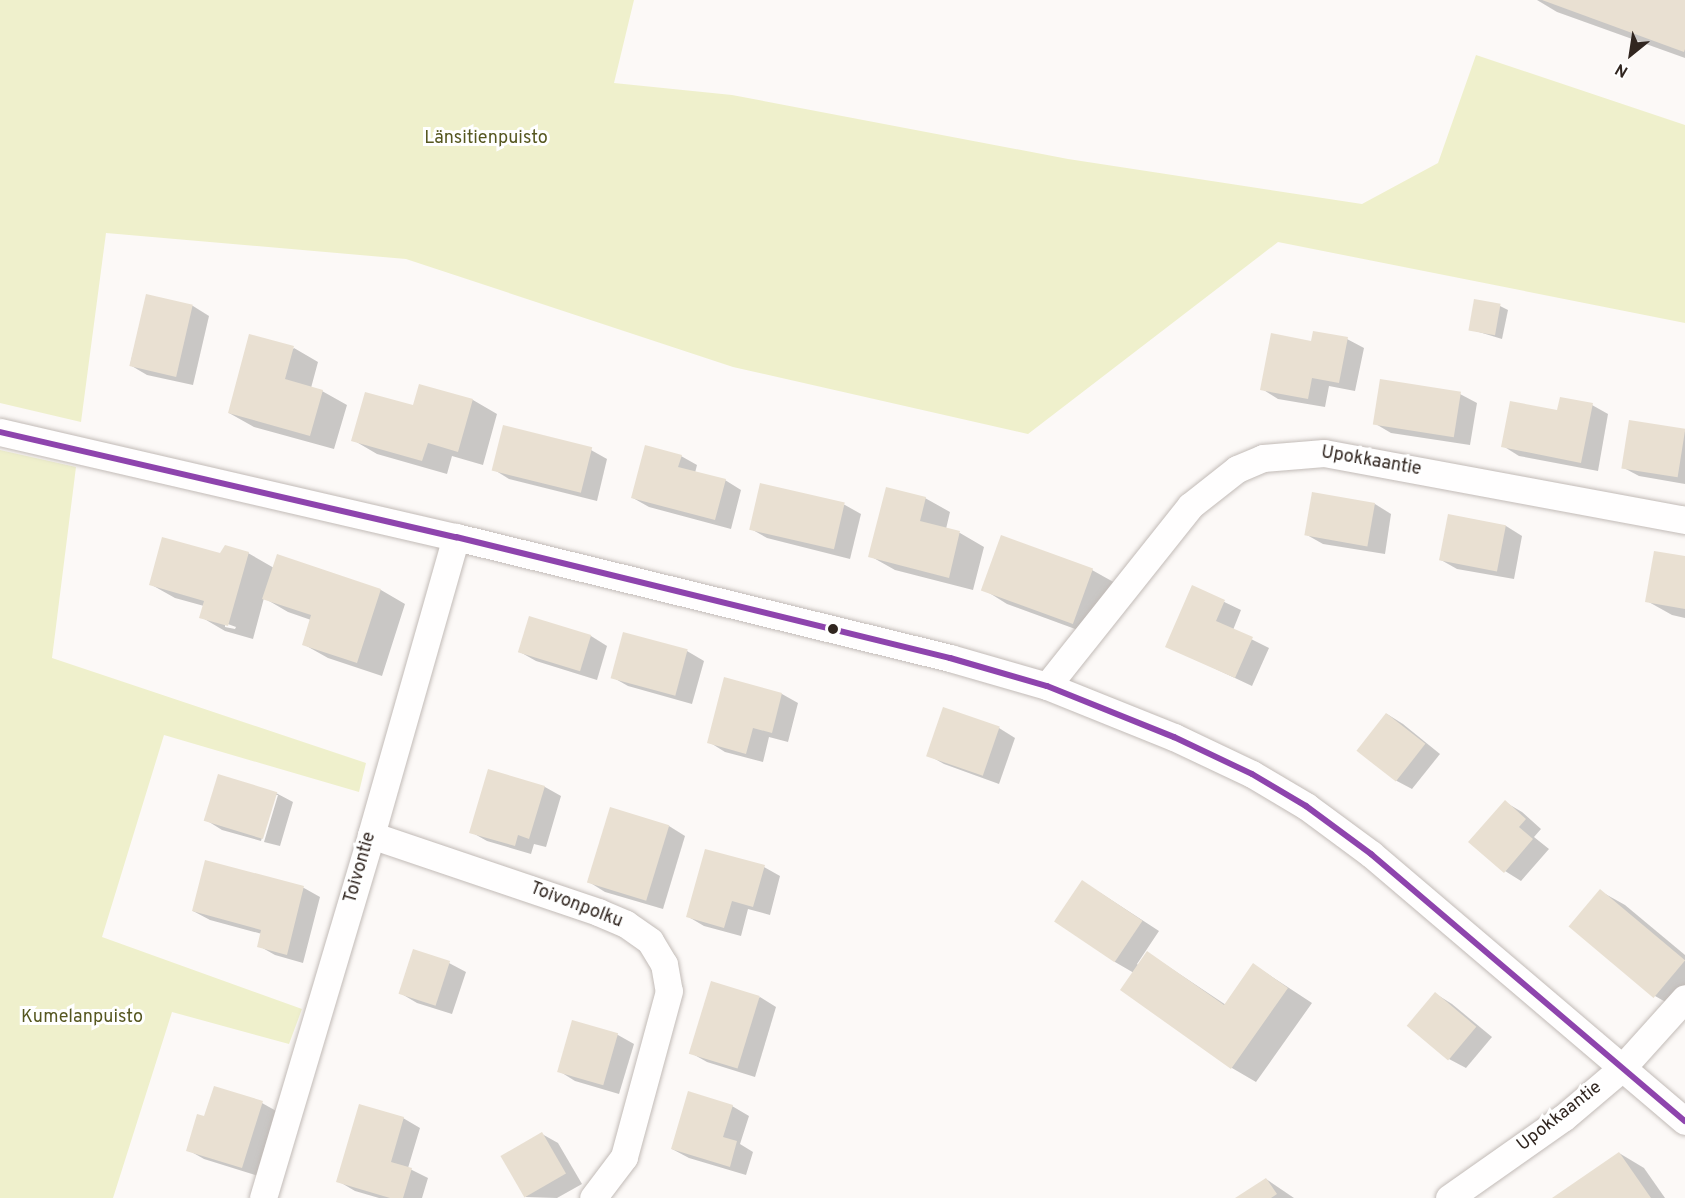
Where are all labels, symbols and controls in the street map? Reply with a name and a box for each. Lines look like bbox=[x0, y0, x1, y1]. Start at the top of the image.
north arrow bbox=[1601, 24, 1661, 84]
text: N bbox=[1612, 58, 1632, 81]
park label: Länsitienpuisto bbox=[424, 128, 548, 150]
street label: Upokkaantie bbox=[1319, 443, 1423, 481]
unlabelled marker bbox=[827, 623, 839, 635]
street label: Toivontie bbox=[341, 830, 381, 906]
street label: Toivonpolku bbox=[527, 878, 625, 934]
park label: Kumelanpuisto bbox=[21, 1007, 143, 1029]
street label: Upokkaantie bbox=[1513, 1077, 1607, 1157]

